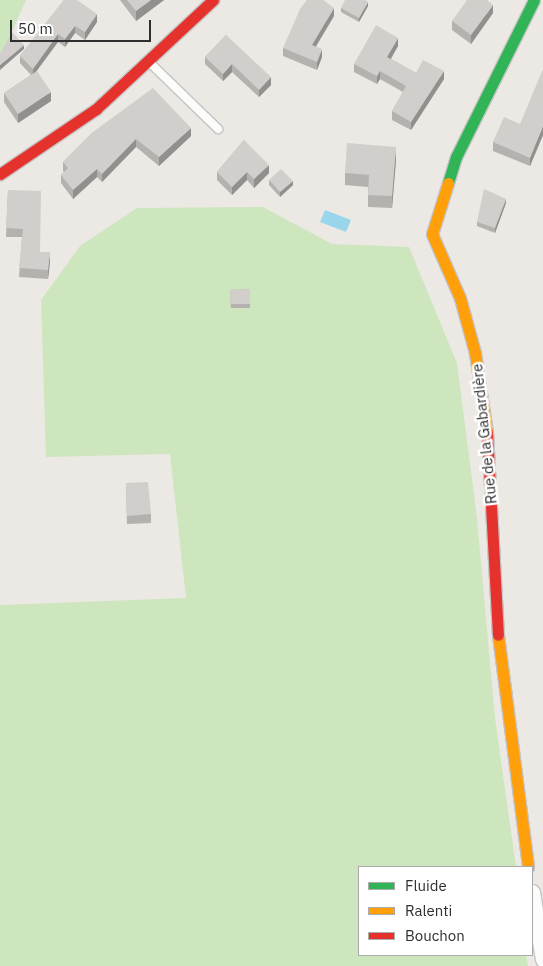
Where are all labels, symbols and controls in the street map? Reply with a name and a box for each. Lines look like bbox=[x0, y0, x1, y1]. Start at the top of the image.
scale bar bbox=[12, 10, 154, 42]
text: 50 m bbox=[18, 19, 53, 38]
street label: Rue de la Gabardière bbox=[468, 363, 500, 505]
legend bbox=[358, 866, 533, 956]
text: Fluide bbox=[405, 876, 447, 895]
text: Ralenti bbox=[405, 901, 452, 920]
text: Bouchon bbox=[405, 926, 465, 945]

